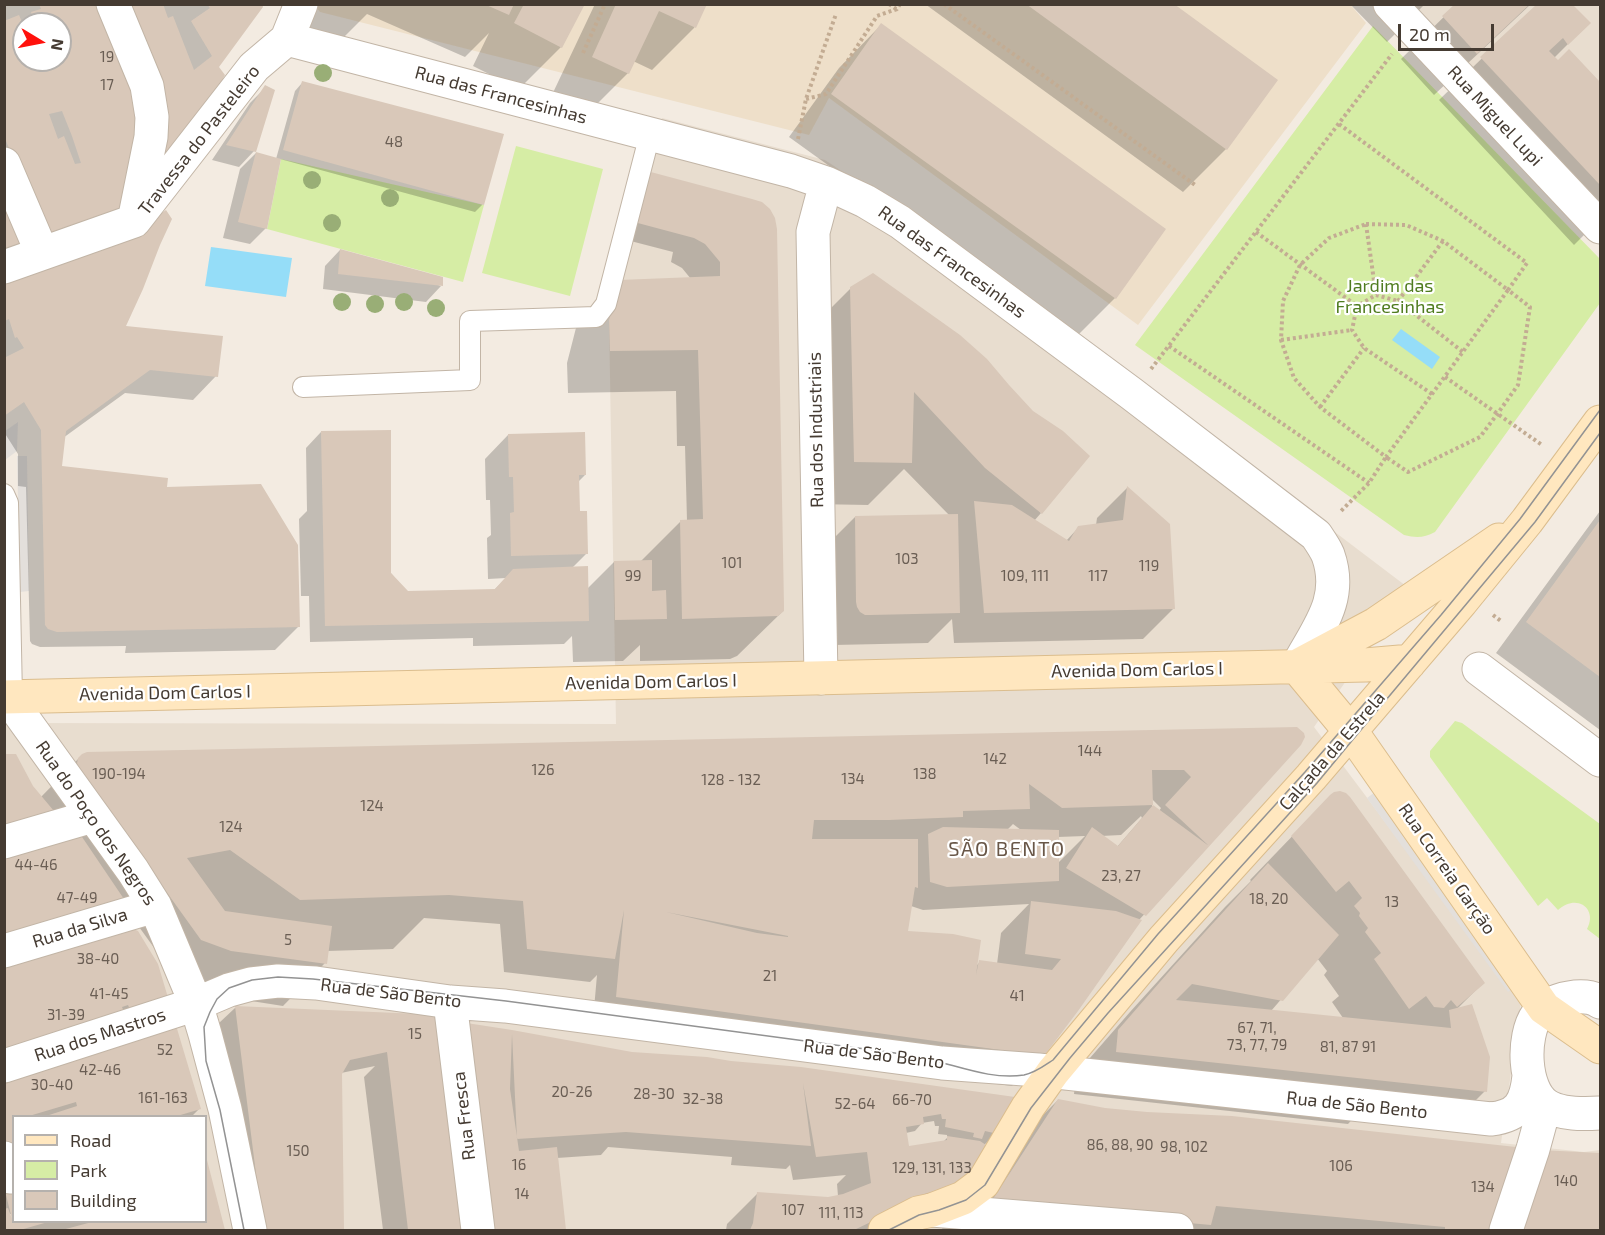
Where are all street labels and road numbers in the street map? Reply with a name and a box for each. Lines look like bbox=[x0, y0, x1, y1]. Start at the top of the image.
street label: Travessa do Pasteleiro bbox=[134, 61, 264, 219]
street label: Rua Miguel Lupi bbox=[1443, 61, 1547, 171]
street label: Rua das Francesinhas bbox=[412, 62, 590, 128]
street label: Rua das Francesinhas bbox=[874, 201, 1030, 323]
street label: Rua dos Industriais bbox=[804, 352, 828, 508]
street label: Avenida Dom Carlos I bbox=[1051, 658, 1223, 682]
street label: Avenida Dom Carlos I bbox=[565, 670, 737, 694]
street label: Avenida Dom Carlos I bbox=[79, 681, 251, 705]
street label: Calçada da Estrela bbox=[1274, 687, 1390, 815]
street label: Rua do Poço dos Negros bbox=[31, 737, 161, 909]
street label: Rua Correia Garção bbox=[1394, 799, 1500, 939]
street label: Rua da Silva bbox=[30, 903, 130, 953]
street label: Rua de São Bento bbox=[319, 974, 463, 1012]
street label: Rua dos Mastros bbox=[32, 1004, 168, 1066]
street label: Rua de São Bento bbox=[802, 1035, 946, 1073]
street label: Rua Fresca bbox=[448, 1070, 480, 1162]
street label: Rua de São Bento bbox=[1285, 1087, 1429, 1123]

